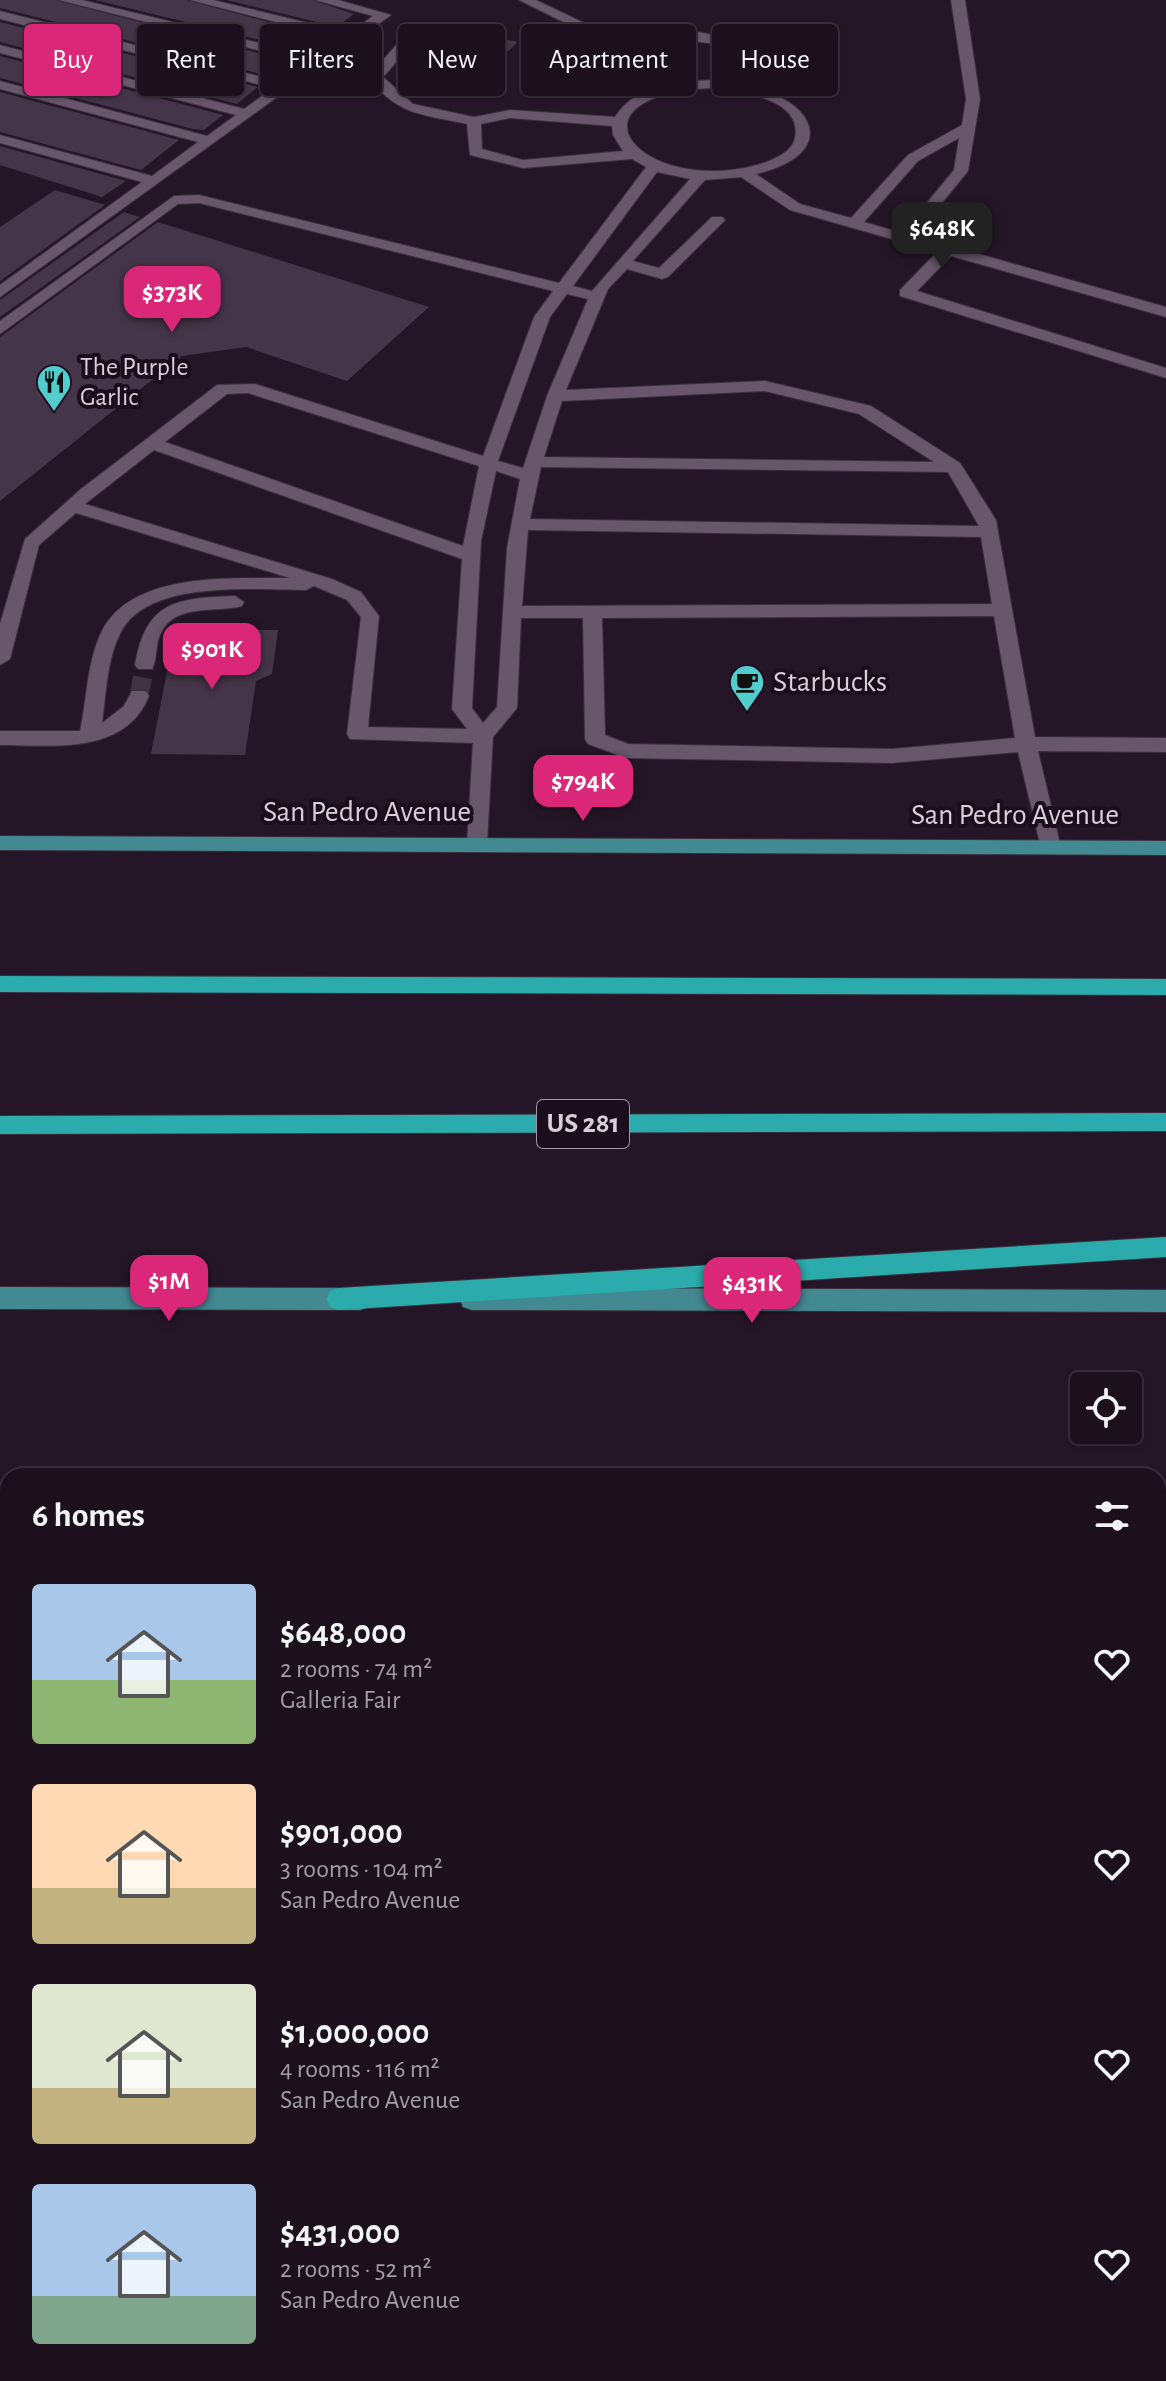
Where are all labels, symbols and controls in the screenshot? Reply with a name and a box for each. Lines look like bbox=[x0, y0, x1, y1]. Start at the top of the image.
chip: Buy bbox=[24, 24, 121, 96]
chip: Rent bbox=[137, 24, 244, 96]
chip: Filters bbox=[260, 24, 382, 96]
chip: New bbox=[398, 24, 505, 96]
chip: Apartment bbox=[521, 24, 696, 96]
chip: House bbox=[712, 24, 838, 96]
pin: $648K bbox=[886, 202, 998, 270]
text: $648K bbox=[909, 215, 975, 241]
pin: $373K bbox=[116, 266, 228, 334]
text: $373K bbox=[142, 279, 202, 305]
place label: The Purple Garlic bbox=[80, 354, 188, 410]
restaurant icon: The Purple Garlic bbox=[35, 363, 73, 413]
pin: $901K bbox=[156, 623, 268, 691]
text: $901K bbox=[181, 636, 243, 662]
cafe icon: Starbucks bbox=[728, 663, 766, 713]
place label: Starbucks bbox=[773, 667, 887, 697]
pin: $794K bbox=[527, 755, 639, 823]
text: $794K bbox=[551, 768, 615, 794]
street label: San Pedro Avenue bbox=[263, 797, 471, 827]
street label: San Pedro Avenue bbox=[911, 800, 1119, 830]
road number: US 281 bbox=[537, 1100, 629, 1148]
pin: $1M bbox=[130, 1255, 208, 1323]
pin: $431K bbox=[696, 1257, 808, 1325]
text: $1M bbox=[148, 1268, 190, 1294]
text: $431K bbox=[722, 1270, 782, 1296]
map controls bbox=[1070, 1372, 1142, 1444]
button: locate bbox=[1070, 1372, 1142, 1444]
icon: filters bbox=[1090, 1494, 1134, 1538]
text: 6 homes bbox=[32, 1499, 145, 1533]
icon: home bbox=[96, 1616, 192, 1712]
text: $648,000 bbox=[280, 1616, 407, 1650]
icon: heart bbox=[1090, 1642, 1134, 1686]
text: 2 rooms · 74 m² bbox=[280, 1656, 432, 1682]
text: Galleria Fair bbox=[280, 1687, 400, 1713]
icon: home bbox=[96, 1816, 192, 1912]
text: $901,000 bbox=[280, 1816, 403, 1850]
icon: heart bbox=[1090, 1842, 1134, 1886]
text: 3 rooms · 104 m² bbox=[280, 1856, 443, 1882]
text: San Pedro Avenue bbox=[280, 1887, 460, 1913]
icon: home bbox=[96, 2016, 192, 2112]
text: $1,000,000 bbox=[280, 2016, 429, 2050]
icon: heart bbox=[1090, 2042, 1134, 2086]
text: 4 rooms · 116 m² bbox=[280, 2056, 440, 2082]
text: San Pedro Avenue bbox=[280, 2087, 460, 2113]
icon: home bbox=[96, 2216, 192, 2312]
text: $431,000 bbox=[280, 2216, 400, 2250]
icon: heart bbox=[1090, 2242, 1134, 2286]
text: 2 rooms · 52 m² bbox=[280, 2256, 432, 2282]
text: San Pedro Avenue bbox=[280, 2287, 460, 2313]

